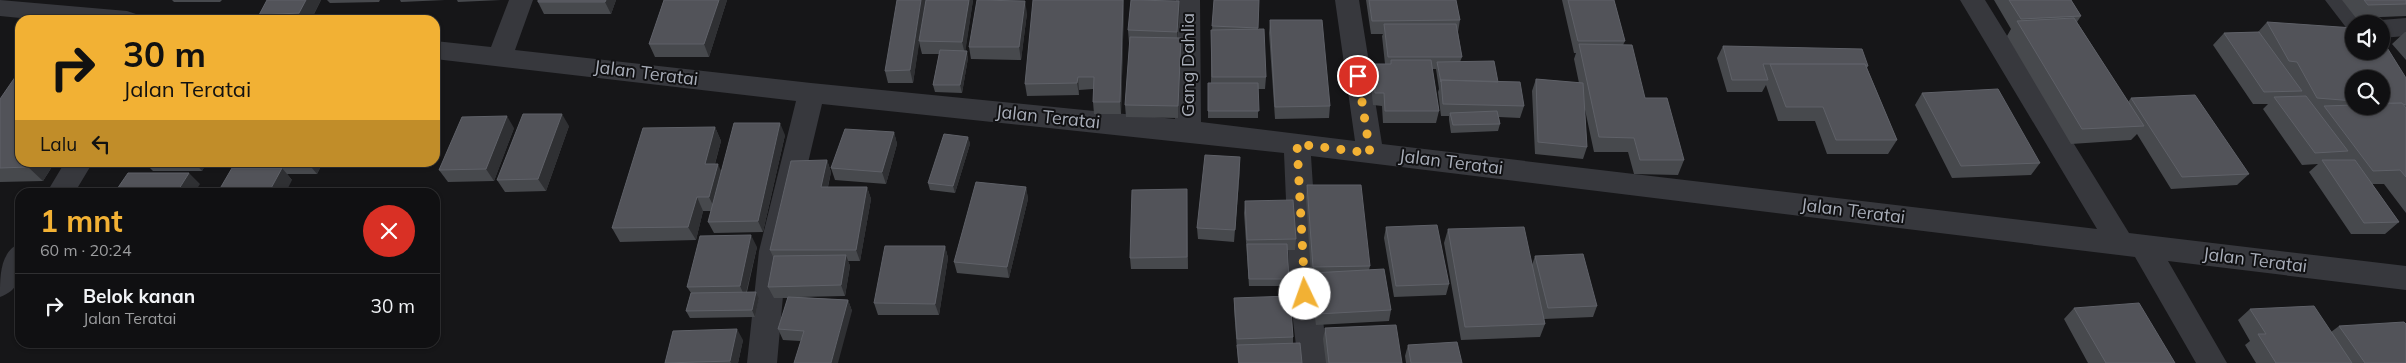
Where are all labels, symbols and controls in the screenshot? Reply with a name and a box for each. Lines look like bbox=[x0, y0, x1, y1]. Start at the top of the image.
street label: Gang Dahlia bbox=[1176, 13, 1199, 117]
map controls bbox=[2345, 15, 2390, 115]
button: sound bbox=[2345, 15, 2390, 60]
text: 30 m bbox=[123, 32, 206, 76]
icon: right bbox=[40, 35, 105, 100]
street label: Jalan Teratai bbox=[593, 55, 700, 90]
pin bbox=[1337, 55, 1379, 97]
icon: arrive bbox=[1344, 62, 1372, 90]
button: search bbox=[2345, 70, 2390, 115]
text: Jalan Teratai bbox=[123, 75, 251, 103]
street label: Jalan Teratai bbox=[995, 100, 1101, 133]
icon: left bbox=[87, 130, 115, 158]
text: Lalu bbox=[40, 132, 77, 156]
street label: Jalan Teratai bbox=[1398, 144, 1505, 179]
street label: Jalan Teratai bbox=[1800, 193, 1907, 228]
text: 1 mnt bbox=[40, 202, 123, 240]
button: close bbox=[363, 205, 415, 257]
text: 60 m · 20:24 bbox=[40, 240, 132, 260]
street label: Jalan Teratai bbox=[2202, 242, 2309, 277]
position arrow bbox=[1278, 267, 1330, 319]
text: Belok kanan bbox=[83, 284, 195, 308]
icon: right bbox=[40, 292, 68, 320]
text: 30 m bbox=[371, 294, 415, 318]
text: Jalan Teratai bbox=[83, 308, 176, 328]

